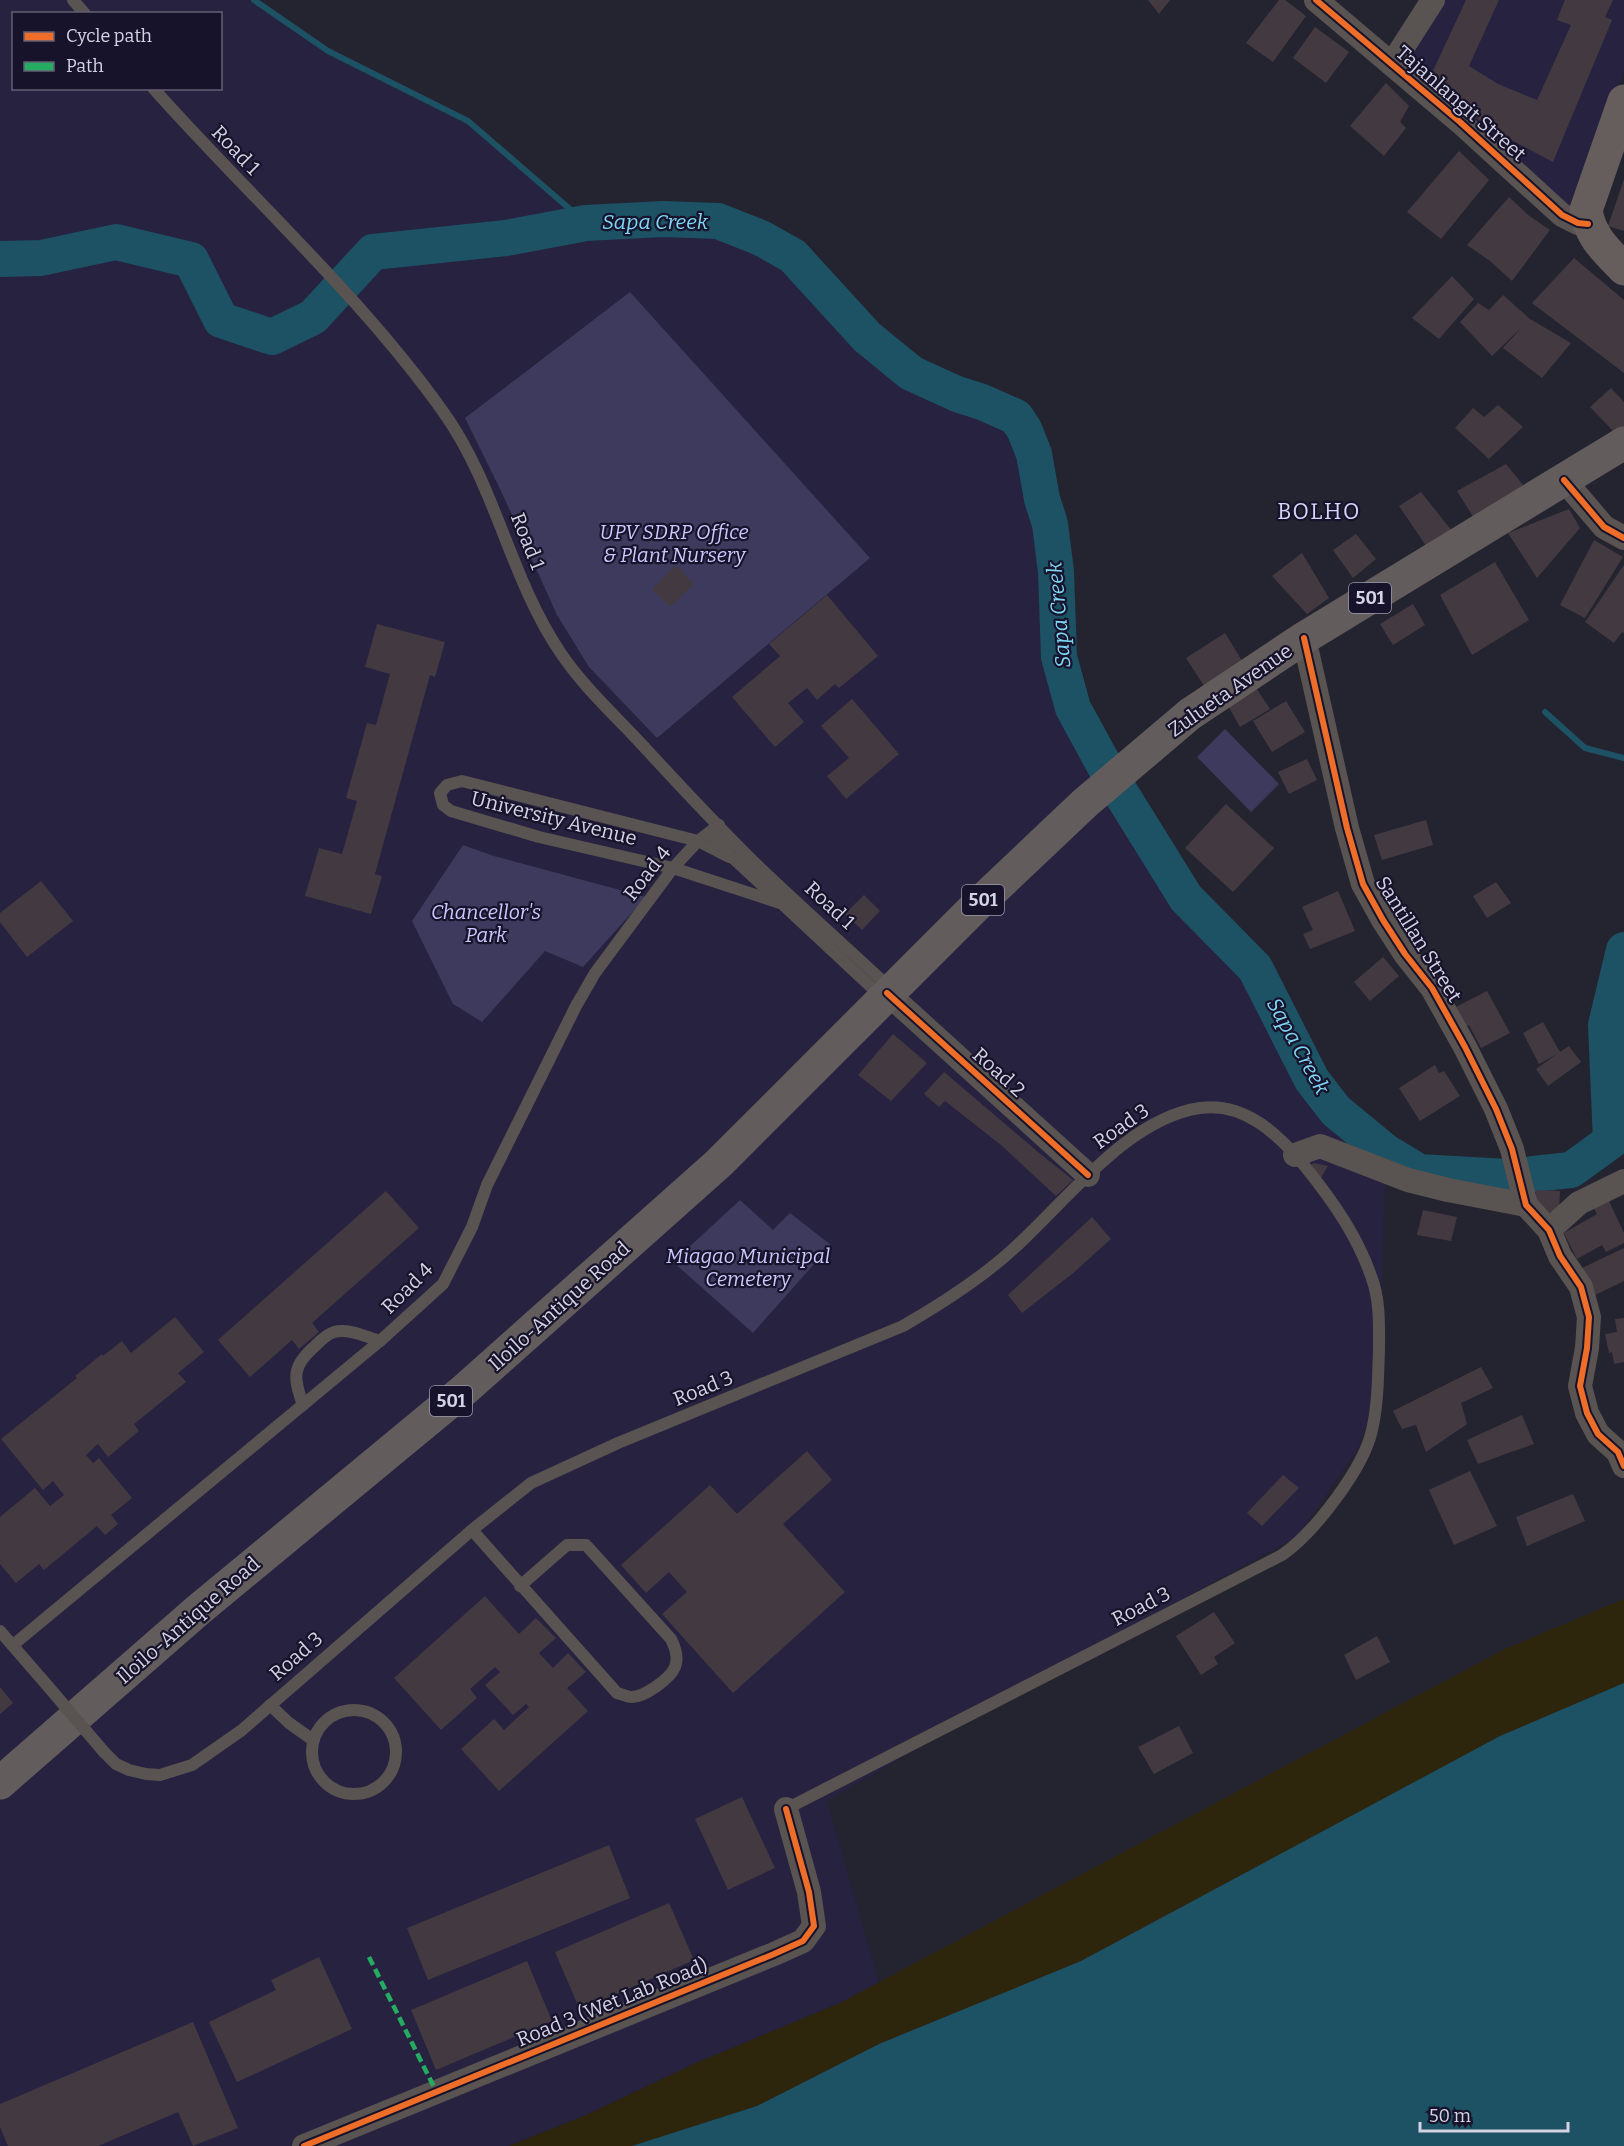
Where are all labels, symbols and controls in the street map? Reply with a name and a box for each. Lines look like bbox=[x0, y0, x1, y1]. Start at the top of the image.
legend bbox=[12, 12, 222, 90]
text: Cycle path bbox=[66, 25, 152, 47]
street label: Tajanlangit Street bbox=[1391, 40, 1531, 167]
text: Path bbox=[66, 55, 104, 77]
street label: Road 1 bbox=[207, 120, 265, 180]
water label: Sapa Creek bbox=[602, 209, 709, 235]
district label: BOLHO bbox=[1277, 498, 1361, 525]
street label: Road 1 bbox=[506, 509, 550, 573]
park label: UPV SDRP Office & Plant Nursery bbox=[600, 520, 748, 567]
water label: Sapa Creek bbox=[1041, 560, 1077, 669]
road number: 501 bbox=[1349, 583, 1391, 613]
street label: Zulueta Avenue bbox=[1163, 638, 1297, 742]
street label: University Avenue bbox=[468, 786, 640, 850]
street label: Road 4 bbox=[618, 841, 676, 905]
street label: Santillan Street bbox=[1371, 872, 1467, 1006]
street label: Road 1 bbox=[800, 876, 860, 934]
road number: 501 bbox=[962, 885, 1004, 915]
park label: Chancellor's Park bbox=[431, 900, 541, 947]
water label: Sapa Creek bbox=[1261, 993, 1335, 1099]
street label: Road 2 bbox=[968, 1042, 1030, 1102]
street label: Road 3 bbox=[1089, 1098, 1153, 1154]
street label: Iloilo-Antique Road bbox=[483, 1236, 635, 1376]
park label: Miagao Municipal Cemetery bbox=[666, 1244, 830, 1291]
street label: Road 4 bbox=[376, 1257, 438, 1319]
street label: Road 3 bbox=[670, 1365, 736, 1411]
road number: 501 bbox=[430, 1386, 472, 1416]
street label: Iloilo-Antique Road bbox=[112, 1551, 265, 1689]
street label: Road 3 bbox=[1108, 1581, 1174, 1631]
street label: Road 3 bbox=[265, 1626, 327, 1686]
street label: Road 3 (Wet Lab Road) bbox=[513, 1953, 711, 2051]
scale bar bbox=[1420, 2095, 1568, 2133]
text: 50 m bbox=[1429, 2105, 1471, 2127]

